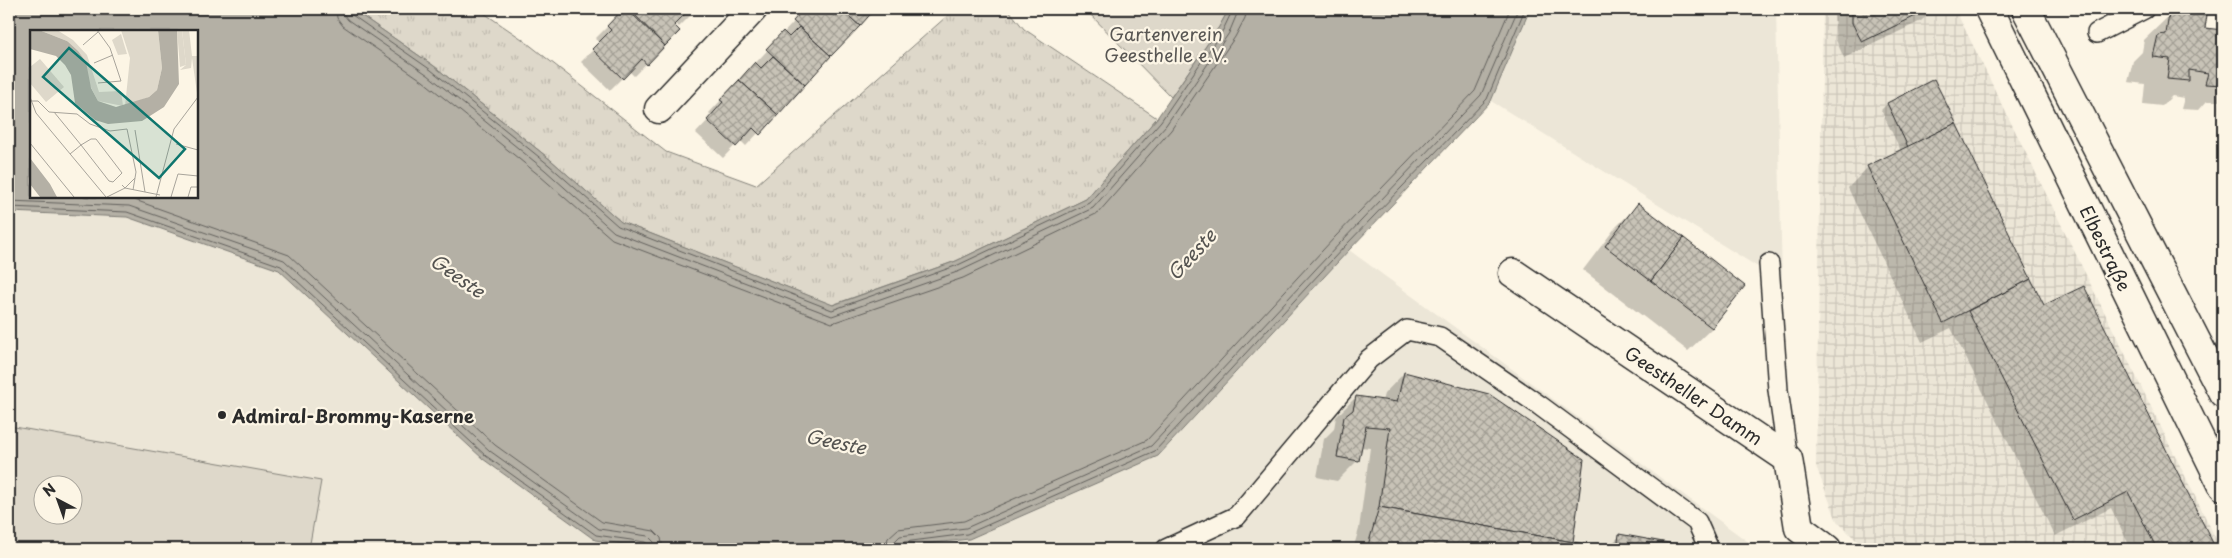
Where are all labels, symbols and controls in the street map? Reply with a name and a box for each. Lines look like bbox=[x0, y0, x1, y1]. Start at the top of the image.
park label: Gartenverein Geesthelle e.V. bbox=[1104, 20, 1228, 68]
inset map bbox=[30, 30, 198, 198]
street label: Elbestraße bbox=[2074, 201, 2138, 295]
water label: Geeste bbox=[1160, 222, 1223, 286]
water label: Geeste bbox=[425, 246, 492, 304]
street label: Geestheller Damm bbox=[1620, 339, 1768, 451]
place label: Admiral-Brommy-Kaserne bbox=[231, 402, 474, 429]
marker: Admiral-Brommy-Kaserne bbox=[216, 409, 228, 421]
water label: Geeste bbox=[803, 421, 870, 461]
north arrow bbox=[32, 476, 82, 526]
text: N bbox=[38, 478, 60, 501]

